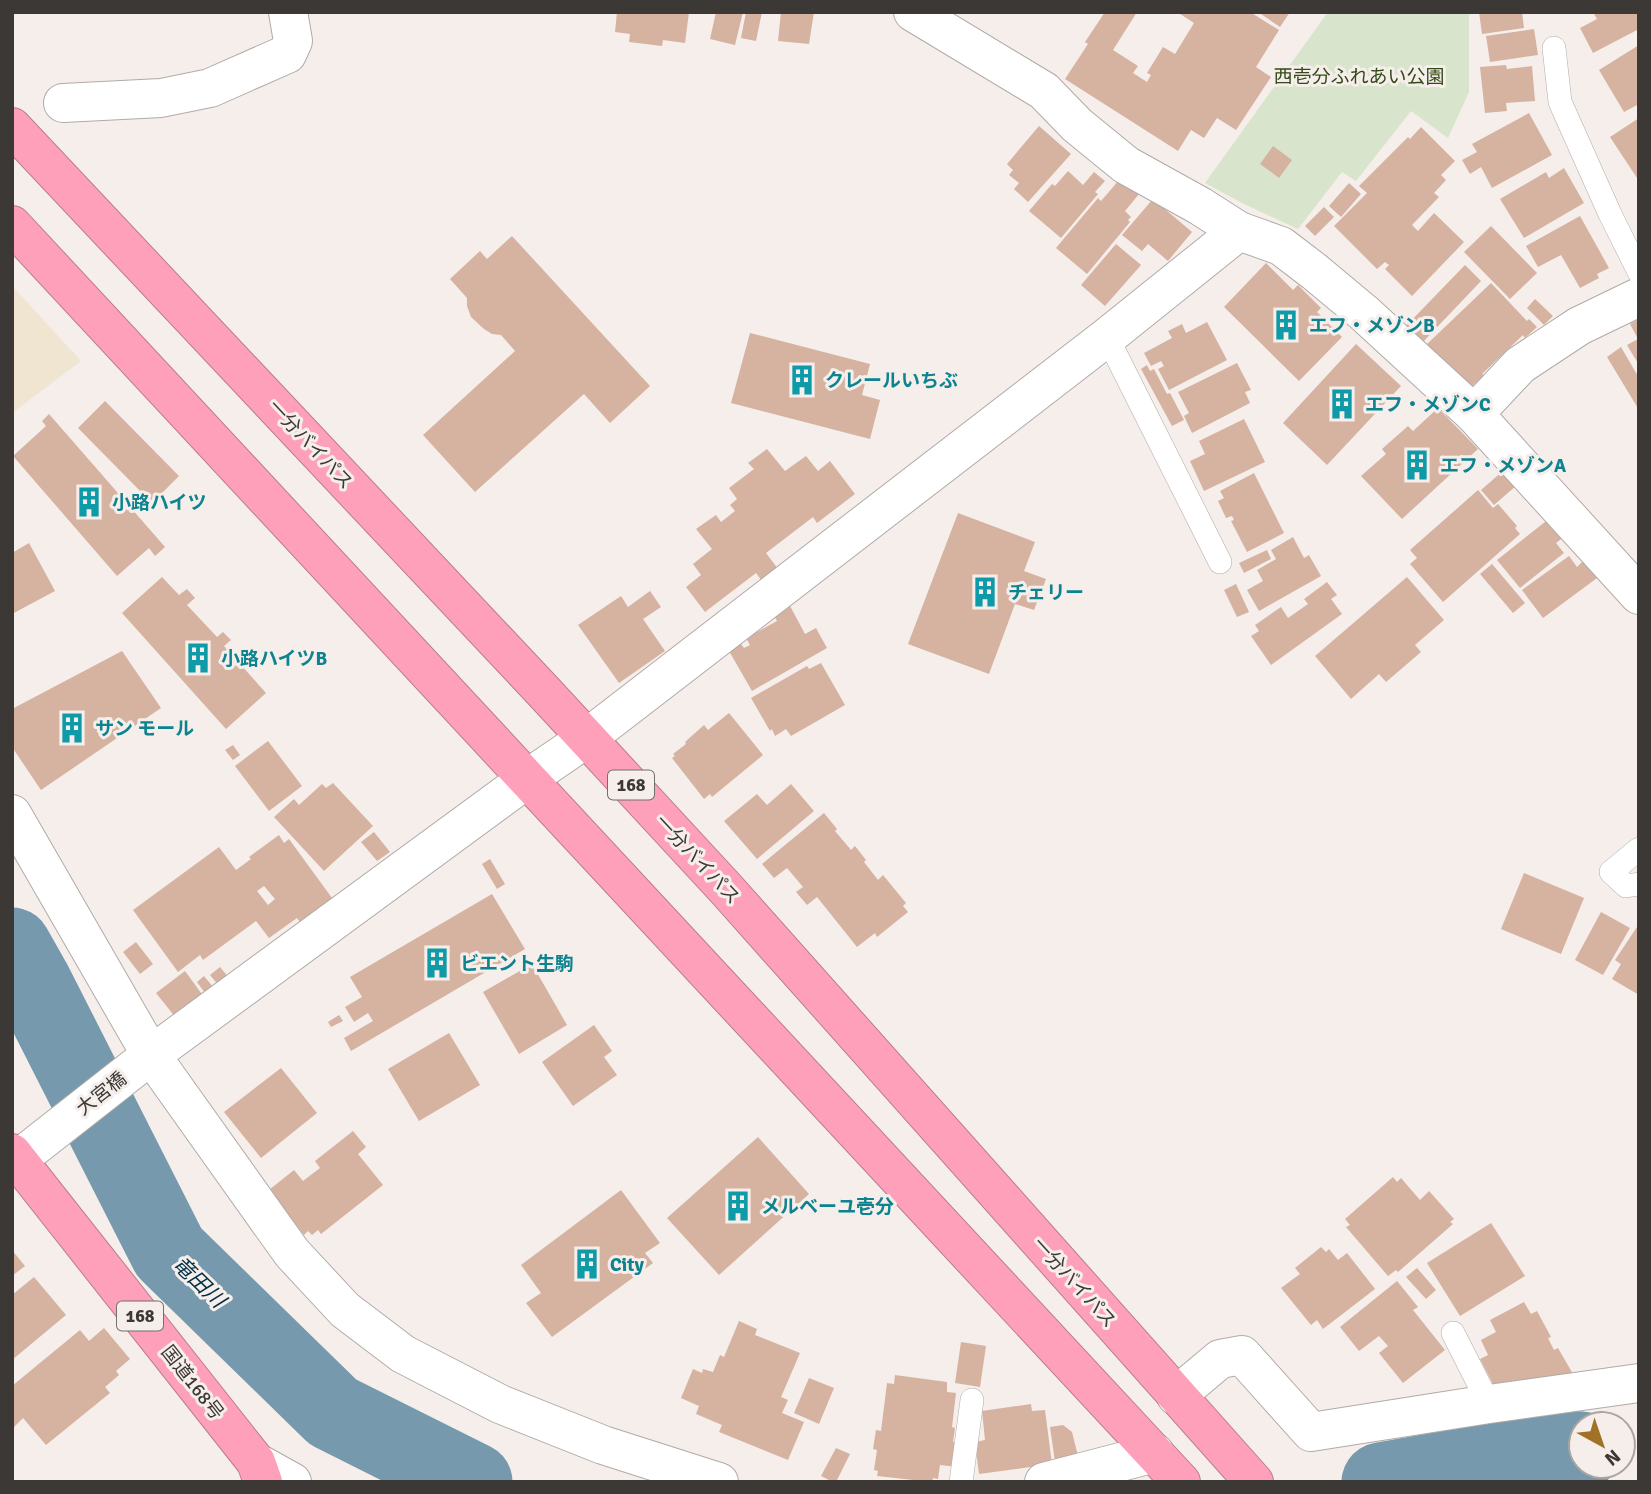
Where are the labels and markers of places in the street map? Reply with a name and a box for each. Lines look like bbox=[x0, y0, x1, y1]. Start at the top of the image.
building icon: エフ・メゾンB bbox=[1269, 308, 1303, 342]
place label: エフ・メゾンB bbox=[1309, 314, 1435, 338]
building icon: クレールいちぶ bbox=[785, 363, 819, 397]
place label: クレールいちぶ bbox=[825, 369, 958, 393]
building icon: エフ・メゾンC bbox=[1325, 387, 1359, 421]
place label: エフ・メゾンC bbox=[1365, 393, 1491, 417]
building icon: エフ・メゾンA bbox=[1400, 448, 1434, 482]
place label: エフ・メゾンA bbox=[1440, 454, 1566, 478]
building icon: 小路ハイツ bbox=[72, 485, 106, 519]
place label: 小路ハイツ bbox=[112, 491, 207, 515]
building icon: チェリー bbox=[968, 575, 1002, 609]
place label: チェリー bbox=[1008, 581, 1084, 605]
building icon: 小路ハイツB bbox=[181, 641, 215, 675]
place label: 小路ハイツB bbox=[221, 647, 328, 671]
building icon: サン モール bbox=[55, 711, 89, 745]
place label: サン モール bbox=[95, 717, 194, 741]
building icon: ビエント生駒 bbox=[420, 946, 454, 980]
place label: ビエント生駒 bbox=[460, 952, 574, 976]
building icon: メルベーユ壱分 bbox=[721, 1189, 755, 1223]
place label: メルベーユ壱分 bbox=[761, 1195, 894, 1219]
building icon: City bbox=[570, 1247, 604, 1281]
place label: City bbox=[610, 1253, 644, 1277]

